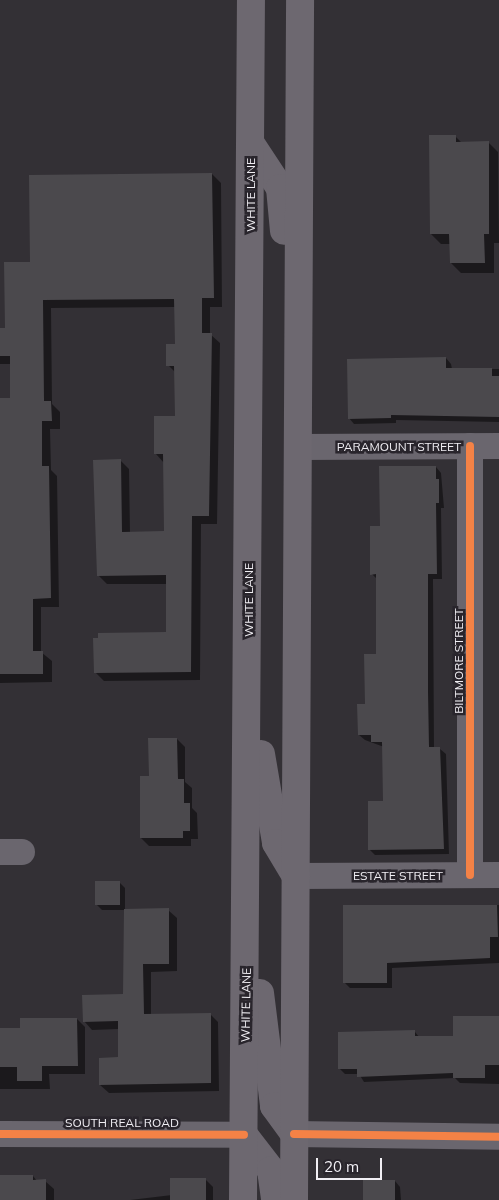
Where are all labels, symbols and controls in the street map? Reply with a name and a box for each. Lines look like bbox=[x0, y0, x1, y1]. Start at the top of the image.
street label: WHITE LANE bbox=[244, 158, 258, 232]
street label: PARAMOUNT STREET bbox=[337, 440, 461, 454]
street label: WHITE LANE bbox=[242, 563, 256, 637]
street label: BILTMORE STREET bbox=[452, 608, 466, 714]
street label: ESTATE STREET bbox=[353, 869, 443, 883]
street label: WHITE LANE bbox=[238, 968, 254, 1042]
street label: SOUTH REAL ROAD bbox=[65, 1116, 179, 1130]
scale bar bbox=[319, 1148, 385, 1180]
text: 20 m bbox=[324, 1157, 359, 1176]

